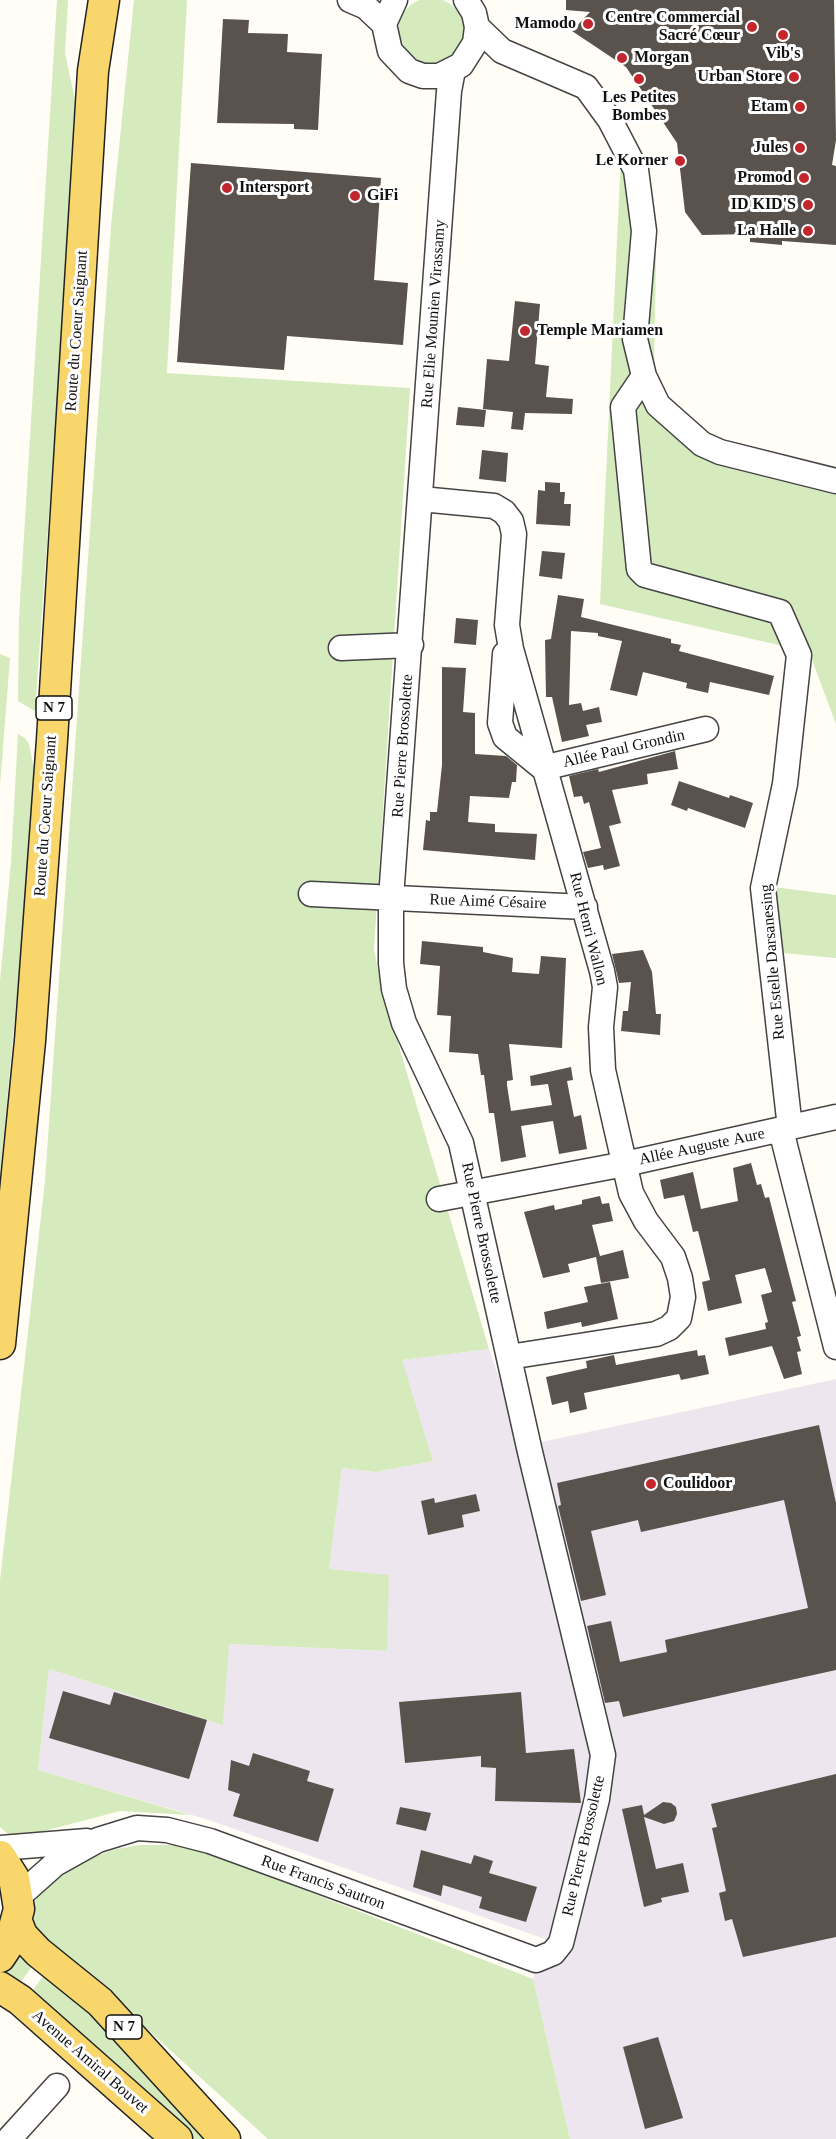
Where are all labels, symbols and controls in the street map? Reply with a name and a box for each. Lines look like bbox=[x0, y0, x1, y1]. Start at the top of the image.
place label: Centre Commercial Sacré Cœur bbox=[605, 8, 740, 46]
place label: Mamodo bbox=[515, 14, 576, 34]
marker: Mamodo bbox=[581, 17, 595, 31]
marker: Centre Commercial Sacré Cœur bbox=[745, 20, 759, 34]
marker: Vib's bbox=[776, 28, 790, 42]
place label: Vib's bbox=[766, 44, 800, 64]
place label: Morgan bbox=[634, 48, 689, 68]
marker: Morgan bbox=[615, 51, 629, 65]
place label: Urban Store bbox=[697, 67, 782, 87]
marker: Urban Store bbox=[787, 70, 801, 84]
marker: Les Petites Bombes bbox=[632, 72, 646, 86]
place label: Les Petites Bombes bbox=[602, 88, 676, 126]
place label: Etam bbox=[751, 97, 788, 117]
marker: Etam bbox=[793, 100, 807, 114]
place label: Jules bbox=[753, 138, 788, 158]
marker: Jules bbox=[793, 141, 807, 155]
place label: Le Korner bbox=[596, 151, 668, 171]
marker: Le Korner bbox=[673, 154, 687, 168]
place label: Promod bbox=[737, 168, 792, 188]
marker: Promod bbox=[797, 171, 811, 185]
place label: Intersport bbox=[239, 178, 309, 198]
marker: Intersport bbox=[220, 181, 234, 195]
place label: GiFi bbox=[367, 186, 398, 206]
marker: GiFi bbox=[348, 189, 362, 203]
place label: ID KID'S bbox=[731, 195, 796, 215]
marker: ID KID'S bbox=[801, 198, 815, 212]
street label: Rue Elie Mounien Virassamy bbox=[418, 219, 450, 409]
place label: La Halle bbox=[737, 221, 796, 241]
marker: La Halle bbox=[801, 224, 815, 238]
street label: Route du Coeur Saignant bbox=[62, 250, 92, 412]
place label: Temple Mariamen bbox=[537, 321, 663, 341]
marker: Temple Mariamen bbox=[518, 324, 532, 338]
street label: Rue Pierre Brossolette bbox=[388, 674, 418, 818]
road number: N 7 bbox=[36, 696, 72, 720]
street label: Allée Paul Grondin bbox=[561, 726, 687, 772]
street label: Route du Coeur Saignant bbox=[31, 735, 61, 897]
street label: Rue Henri Wallon bbox=[565, 870, 611, 988]
street label: Rue Estelle Darsanesing bbox=[757, 883, 789, 1041]
street label: Rue Aimé Césaire bbox=[429, 890, 547, 914]
street label: Allée Auguste Aure bbox=[637, 1124, 767, 1170]
street label: Rue Pierre Brossolette bbox=[457, 1161, 505, 1305]
place label: Coulidoor bbox=[663, 1474, 732, 1494]
marker: Coulidoor bbox=[644, 1477, 658, 1491]
street label: Rue Pierre Brossolette bbox=[558, 1774, 610, 1918]
street label: Rue Francis Sautron bbox=[258, 1852, 388, 1914]
street label: Avenue Amiral Bouvet bbox=[28, 2006, 152, 2118]
road number: N 7 bbox=[106, 2015, 142, 2039]

